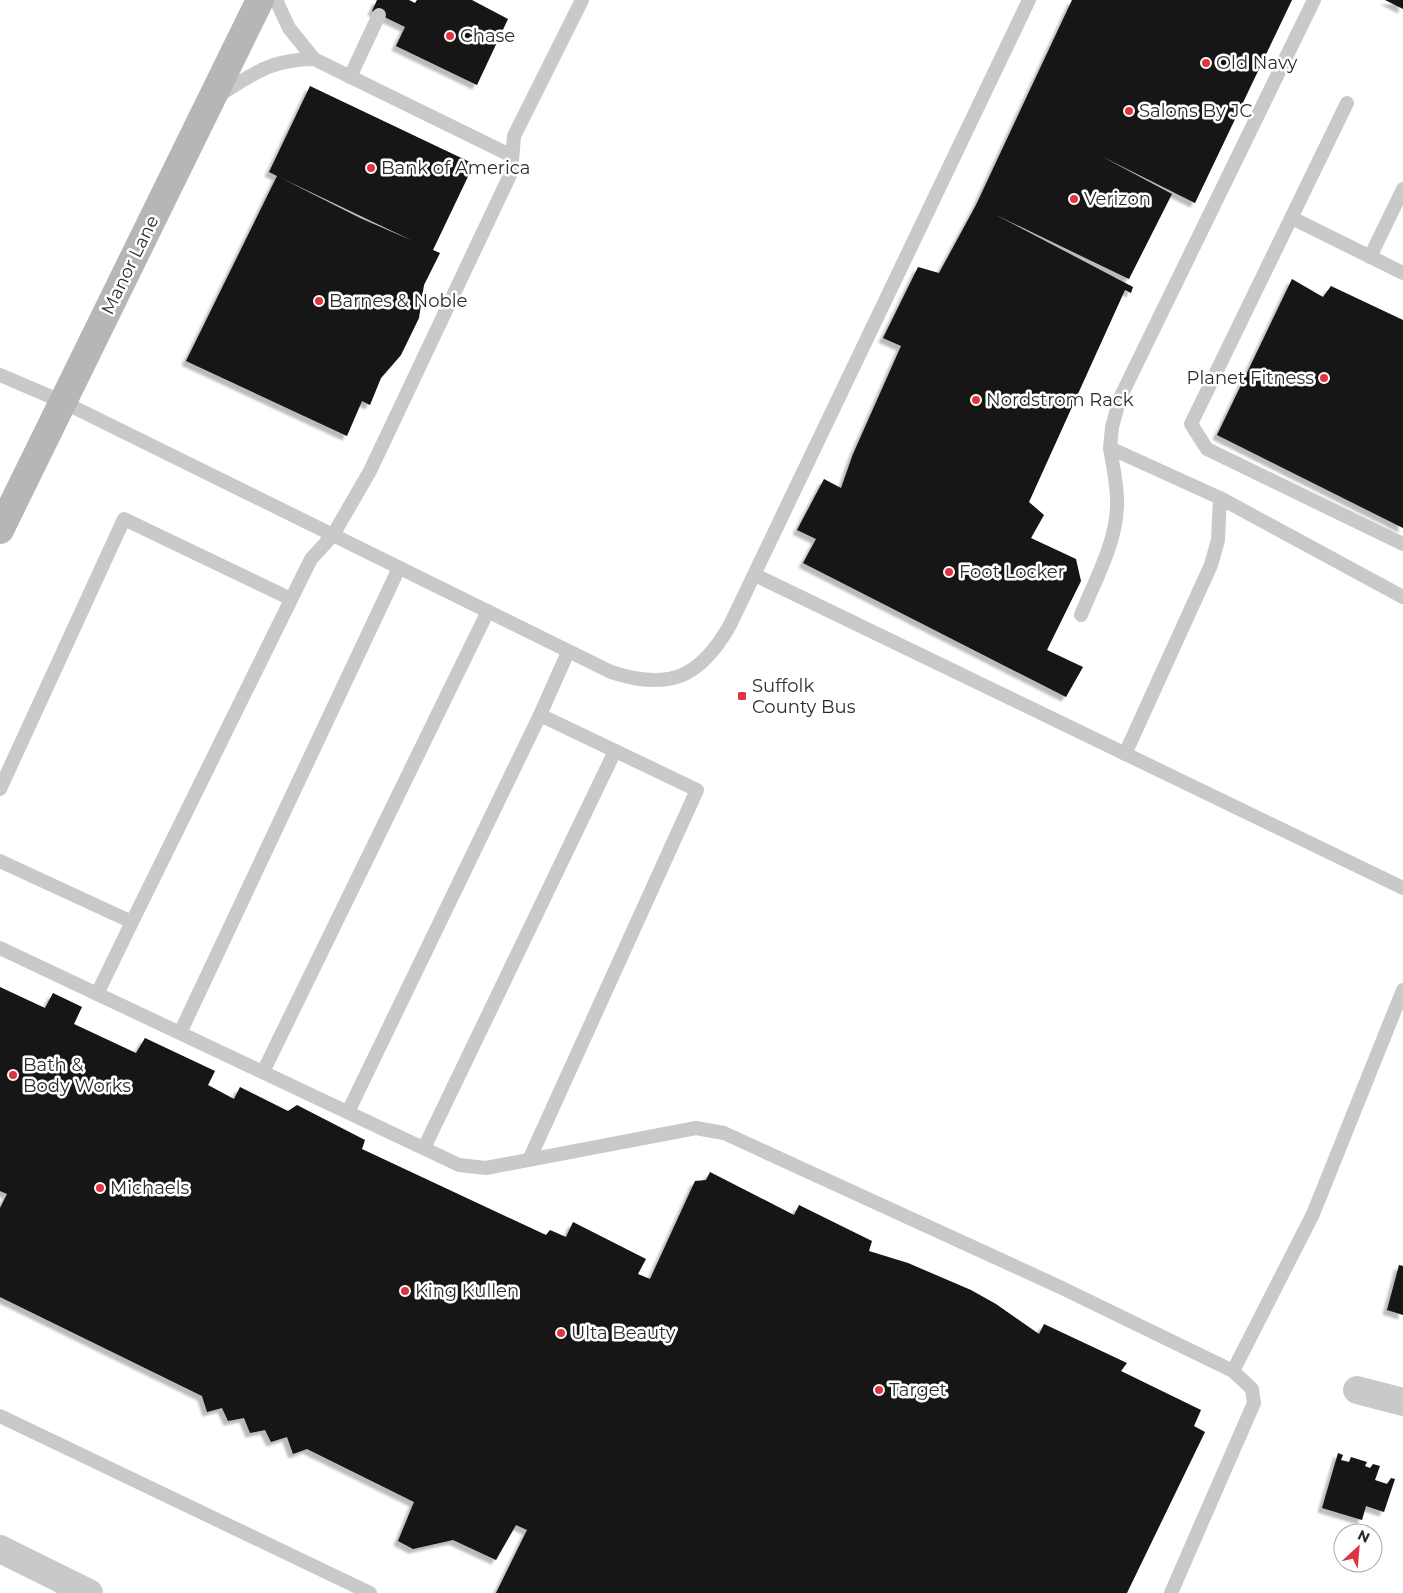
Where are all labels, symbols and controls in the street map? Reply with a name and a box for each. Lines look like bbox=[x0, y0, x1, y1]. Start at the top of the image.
place label: Chase bbox=[460, 25, 515, 47]
marker: Chase bbox=[444, 30, 456, 42]
place label: Old Navy bbox=[1216, 52, 1298, 74]
marker: Old Navy bbox=[1200, 57, 1212, 69]
place label: Salons By JC bbox=[1139, 100, 1253, 122]
marker: Salons By JC bbox=[1123, 105, 1135, 117]
place label: Bank of America bbox=[381, 157, 531, 179]
marker: Bank of America bbox=[365, 162, 377, 174]
place label: Verizon bbox=[1084, 188, 1151, 210]
marker: Verizon bbox=[1068, 193, 1080, 205]
street label: Manor Lane bbox=[97, 212, 163, 318]
place label: Barnes & Noble bbox=[329, 290, 468, 312]
marker: Barnes & Noble bbox=[313, 295, 325, 307]
place label: Planet Fitness bbox=[1187, 367, 1314, 389]
marker: Planet Fitness bbox=[1318, 372, 1330, 384]
place label: Nordstrom Rack bbox=[986, 389, 1134, 411]
marker: Nordstrom Rack bbox=[970, 394, 982, 406]
place label: Foot Locker bbox=[959, 561, 1065, 583]
marker: Foot Locker bbox=[943, 566, 955, 578]
place label: Suffolk County Bus bbox=[752, 675, 856, 718]
marker: Suffolk County Bus bbox=[736, 690, 748, 702]
place label: Bath & Body Works bbox=[23, 1054, 131, 1097]
marker: Bath & Body Works bbox=[7, 1069, 19, 1081]
place label: Michaels bbox=[110, 1177, 190, 1199]
marker: Michaels bbox=[94, 1182, 106, 1194]
place label: King Kullen bbox=[415, 1280, 519, 1302]
marker: King Kullen bbox=[399, 1285, 411, 1297]
place label: Ulta Beauty bbox=[571, 1322, 676, 1344]
marker: Ulta Beauty bbox=[555, 1327, 567, 1339]
place label: Target bbox=[889, 1379, 947, 1401]
marker: Target bbox=[873, 1384, 885, 1396]
north arrow bbox=[1333, 1523, 1383, 1573]
text: N bbox=[1355, 1526, 1373, 1547]

